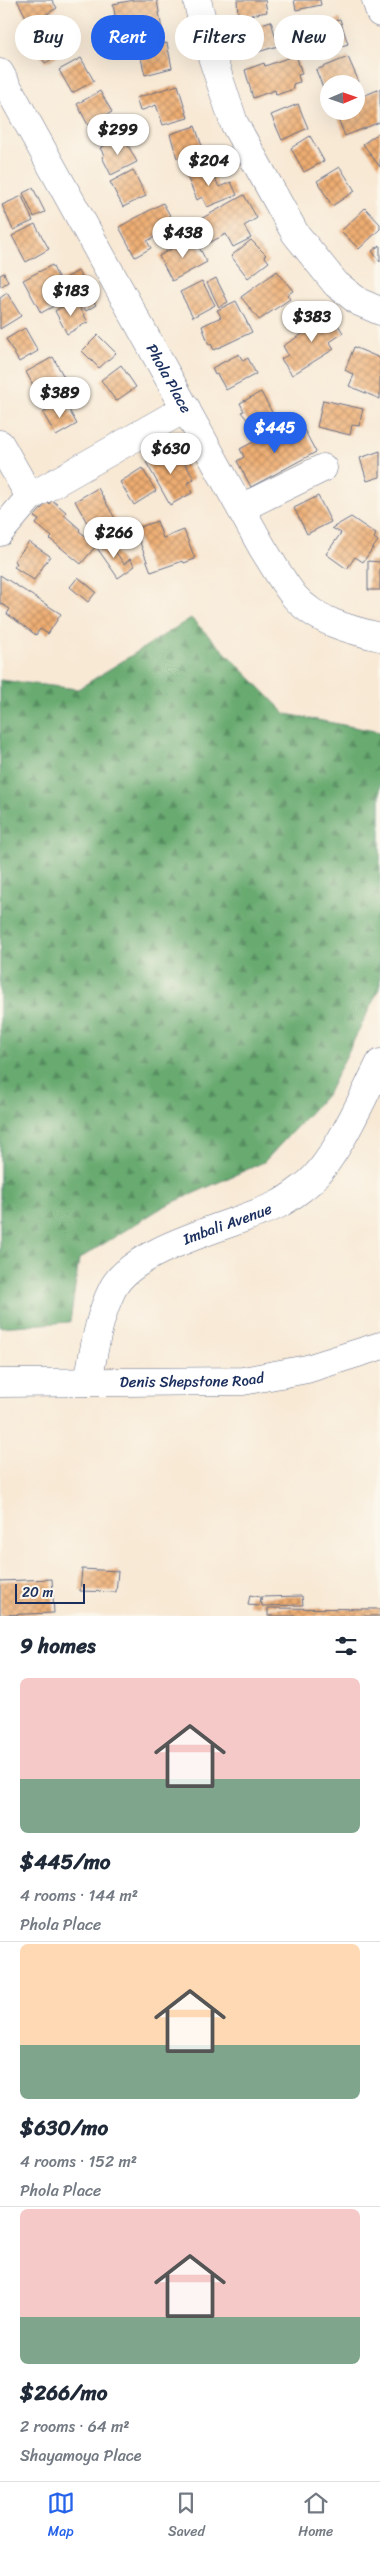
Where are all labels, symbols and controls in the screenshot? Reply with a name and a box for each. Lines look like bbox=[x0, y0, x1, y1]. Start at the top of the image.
chip: Buy bbox=[15, 15, 81, 60]
chip: Rent bbox=[91, 15, 165, 60]
chip: Filters bbox=[175, 15, 264, 60]
chip: New bbox=[274, 15, 344, 60]
north arrow bbox=[320, 75, 365, 120]
map controls bbox=[320, 75, 365, 120]
pin: $299 bbox=[88, 114, 148, 156]
text: $299 bbox=[98, 115, 138, 144]
pin: $204 bbox=[179, 144, 239, 187]
text: $204 bbox=[189, 146, 229, 175]
pin: $438 bbox=[153, 216, 213, 259]
text: $438 bbox=[163, 218, 203, 247]
pin: $183 bbox=[41, 274, 101, 317]
text: $183 bbox=[53, 276, 89, 305]
pin: $383 bbox=[282, 300, 342, 343]
text: $383 bbox=[293, 302, 331, 331]
street label: Phola Place bbox=[139, 339, 199, 418]
pin: $389 bbox=[30, 376, 90, 419]
text: $389 bbox=[40, 378, 80, 407]
pin: $445 bbox=[245, 412, 305, 454]
text: $445 bbox=[255, 413, 295, 442]
pin: $630 bbox=[141, 432, 201, 475]
text: $630 bbox=[152, 434, 190, 463]
pin: $266 bbox=[84, 516, 144, 559]
text: $266 bbox=[95, 518, 133, 547]
street label: Imbali Avenue bbox=[178, 1196, 276, 1253]
street label: Denis Shepstone Road bbox=[120, 1364, 267, 1395]
text: 20 m bbox=[22, 1580, 53, 1605]
scale bar bbox=[15, 1581, 85, 1604]
text: 9 homes bbox=[20, 1627, 96, 1665]
icon: filters bbox=[332, 1632, 360, 1660]
icon: home bbox=[145, 1711, 235, 1801]
text: $445/mo bbox=[20, 1843, 110, 1881]
text: 4 rooms · 144 m² bbox=[20, 1881, 138, 1910]
text: Phola Place bbox=[20, 1910, 101, 1939]
icon: home bbox=[145, 1976, 235, 2066]
text: $630/mo bbox=[20, 2109, 108, 2147]
text: 4 rooms · 152 m² bbox=[20, 2147, 137, 2176]
text: Phola Place bbox=[20, 2176, 101, 2205]
icon: home bbox=[145, 2241, 235, 2331]
text: $266/mo bbox=[20, 2374, 107, 2412]
text: 2 rooms · 64 m² bbox=[20, 2412, 130, 2441]
text: Shayamoya Place bbox=[20, 2441, 142, 2470]
tab: Map bbox=[47, 2489, 75, 2544]
tab: Saved bbox=[168, 2489, 205, 2544]
tab: Home bbox=[298, 2489, 333, 2544]

